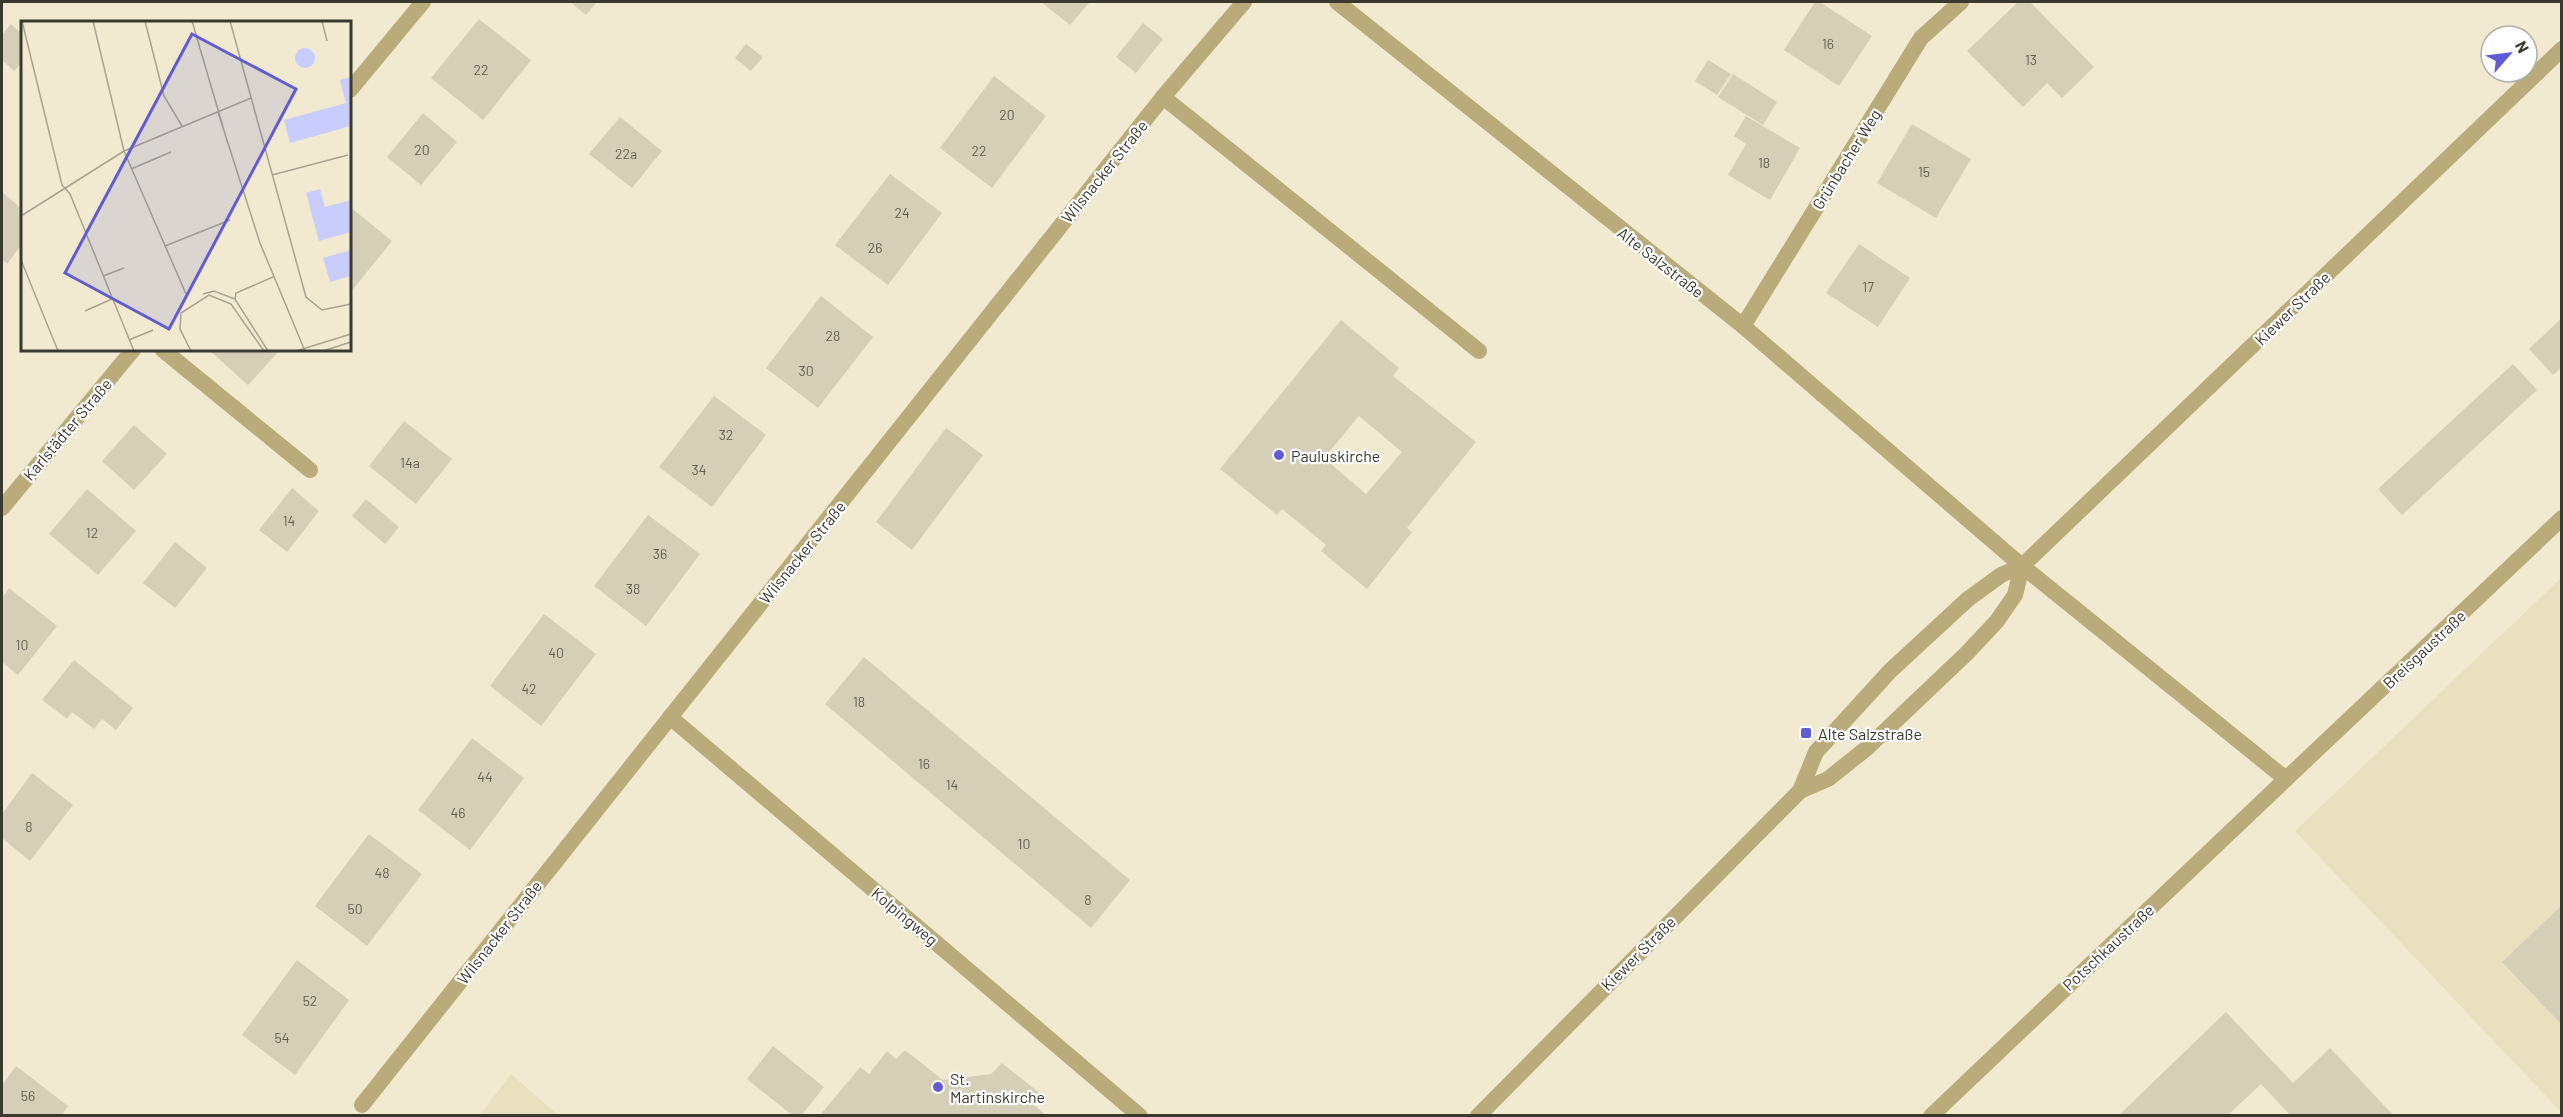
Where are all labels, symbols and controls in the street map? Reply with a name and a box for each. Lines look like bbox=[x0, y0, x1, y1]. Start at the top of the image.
inset map bbox=[21, 21, 351, 351]
north arrow bbox=[2479, 24, 2539, 84]
house number: 16 bbox=[1822, 35, 1834, 52]
text: N bbox=[2512, 38, 2534, 56]
house number: 13 bbox=[2025, 51, 2037, 68]
house number: 22 bbox=[473, 61, 489, 78]
street label: Grünbacher Weg bbox=[1808, 105, 1884, 213]
house number: 20 bbox=[999, 106, 1015, 123]
street label: Wilsnacker Straße bbox=[1057, 116, 1151, 226]
house number: 20 bbox=[414, 141, 430, 158]
house number: 22 bbox=[971, 142, 987, 159]
house number: 22a bbox=[615, 145, 637, 162]
house number: 18 bbox=[1758, 154, 1770, 171]
house number: 15 bbox=[1918, 163, 1930, 180]
house number: 24 bbox=[894, 204, 910, 221]
street label: Alte Salzstraße bbox=[1614, 223, 1708, 301]
house number: 26 bbox=[868, 239, 882, 256]
street label: Kiewer Straße bbox=[2250, 267, 2334, 349]
house number: 17 bbox=[1862, 278, 1874, 295]
house number: 28 bbox=[826, 327, 840, 344]
house number: 30 bbox=[798, 362, 814, 379]
street label: Karlstädter Straße bbox=[19, 374, 115, 484]
house number: 32 bbox=[719, 426, 733, 443]
place label: Pauluskirche bbox=[1291, 446, 1380, 465]
marker: Pauluskirche bbox=[1272, 448, 1286, 462]
house number: 14a bbox=[400, 454, 420, 471]
house number: 34 bbox=[692, 461, 706, 478]
street label: Wilsnacker Straße bbox=[755, 497, 849, 607]
house number: 14 bbox=[283, 512, 295, 529]
house number: 12 bbox=[86, 524, 98, 541]
house number: 36 bbox=[653, 545, 667, 562]
house number: 38 bbox=[626, 580, 640, 597]
street label: Breisgaustraße bbox=[2379, 606, 2469, 692]
house number: 10 bbox=[16, 636, 28, 653]
house number: 40 bbox=[548, 644, 564, 661]
house number: 42 bbox=[521, 680, 537, 697]
house number: 18 bbox=[853, 693, 865, 710]
place label: Alte Salzstraße bbox=[1818, 724, 1922, 743]
marker: Alte Salzstraße bbox=[1799, 726, 1813, 740]
house number: 16 bbox=[918, 755, 930, 772]
house number: 44 bbox=[477, 768, 493, 785]
house number: 14 bbox=[946, 776, 958, 793]
house number: 46 bbox=[451, 804, 465, 821]
house number: 8 bbox=[25, 818, 33, 835]
house number: 10 bbox=[1018, 835, 1030, 852]
house number: 48 bbox=[374, 864, 390, 881]
street label: Wilsnacker Straße bbox=[453, 876, 545, 988]
street label: Kolpingweg bbox=[868, 883, 942, 949]
house number: 8 bbox=[1084, 891, 1092, 908]
house number: 50 bbox=[347, 900, 363, 917]
street label: Potschkaustraße bbox=[2058, 900, 2158, 994]
street label: Kiewer Straße bbox=[1597, 912, 1679, 994]
house number: 52 bbox=[303, 992, 317, 1009]
house number: 54 bbox=[275, 1029, 289, 1046]
place label: St. Martinskirche bbox=[950, 1069, 1045, 1106]
marker: St. Martinskirche bbox=[931, 1080, 945, 1094]
house number: 56 bbox=[21, 1087, 35, 1104]

